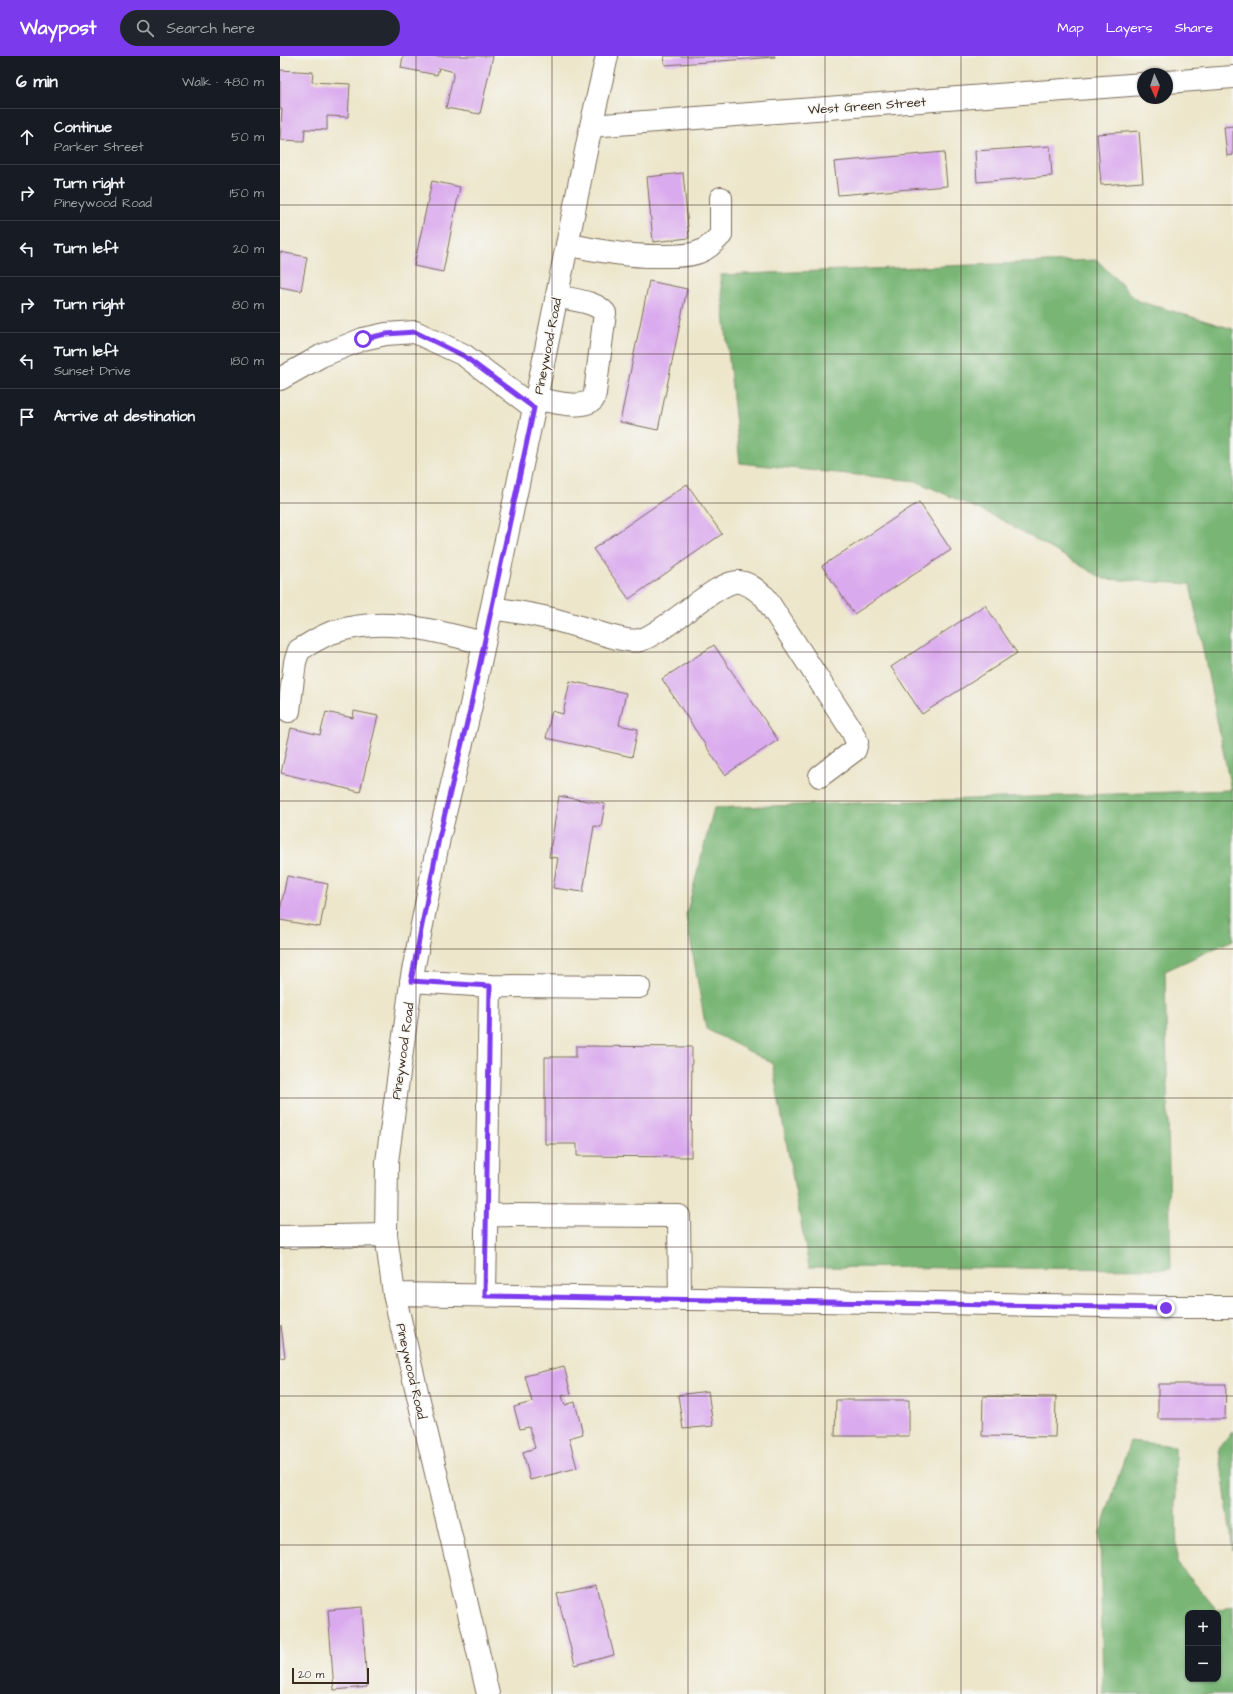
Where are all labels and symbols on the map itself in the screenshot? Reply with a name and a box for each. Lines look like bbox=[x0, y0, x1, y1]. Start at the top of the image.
north arrow bbox=[1137, 68, 1173, 104]
street label: West Green Street bbox=[807, 93, 927, 119]
street label: Pineywood Road bbox=[530, 296, 567, 396]
route start bbox=[354, 330, 372, 348]
street label: Pineywood Road bbox=[387, 1001, 420, 1101]
route end bbox=[1157, 1299, 1175, 1317]
street label: Pineywood Road bbox=[390, 1322, 431, 1421]
scale bar bbox=[292, 1666, 369, 1685]

